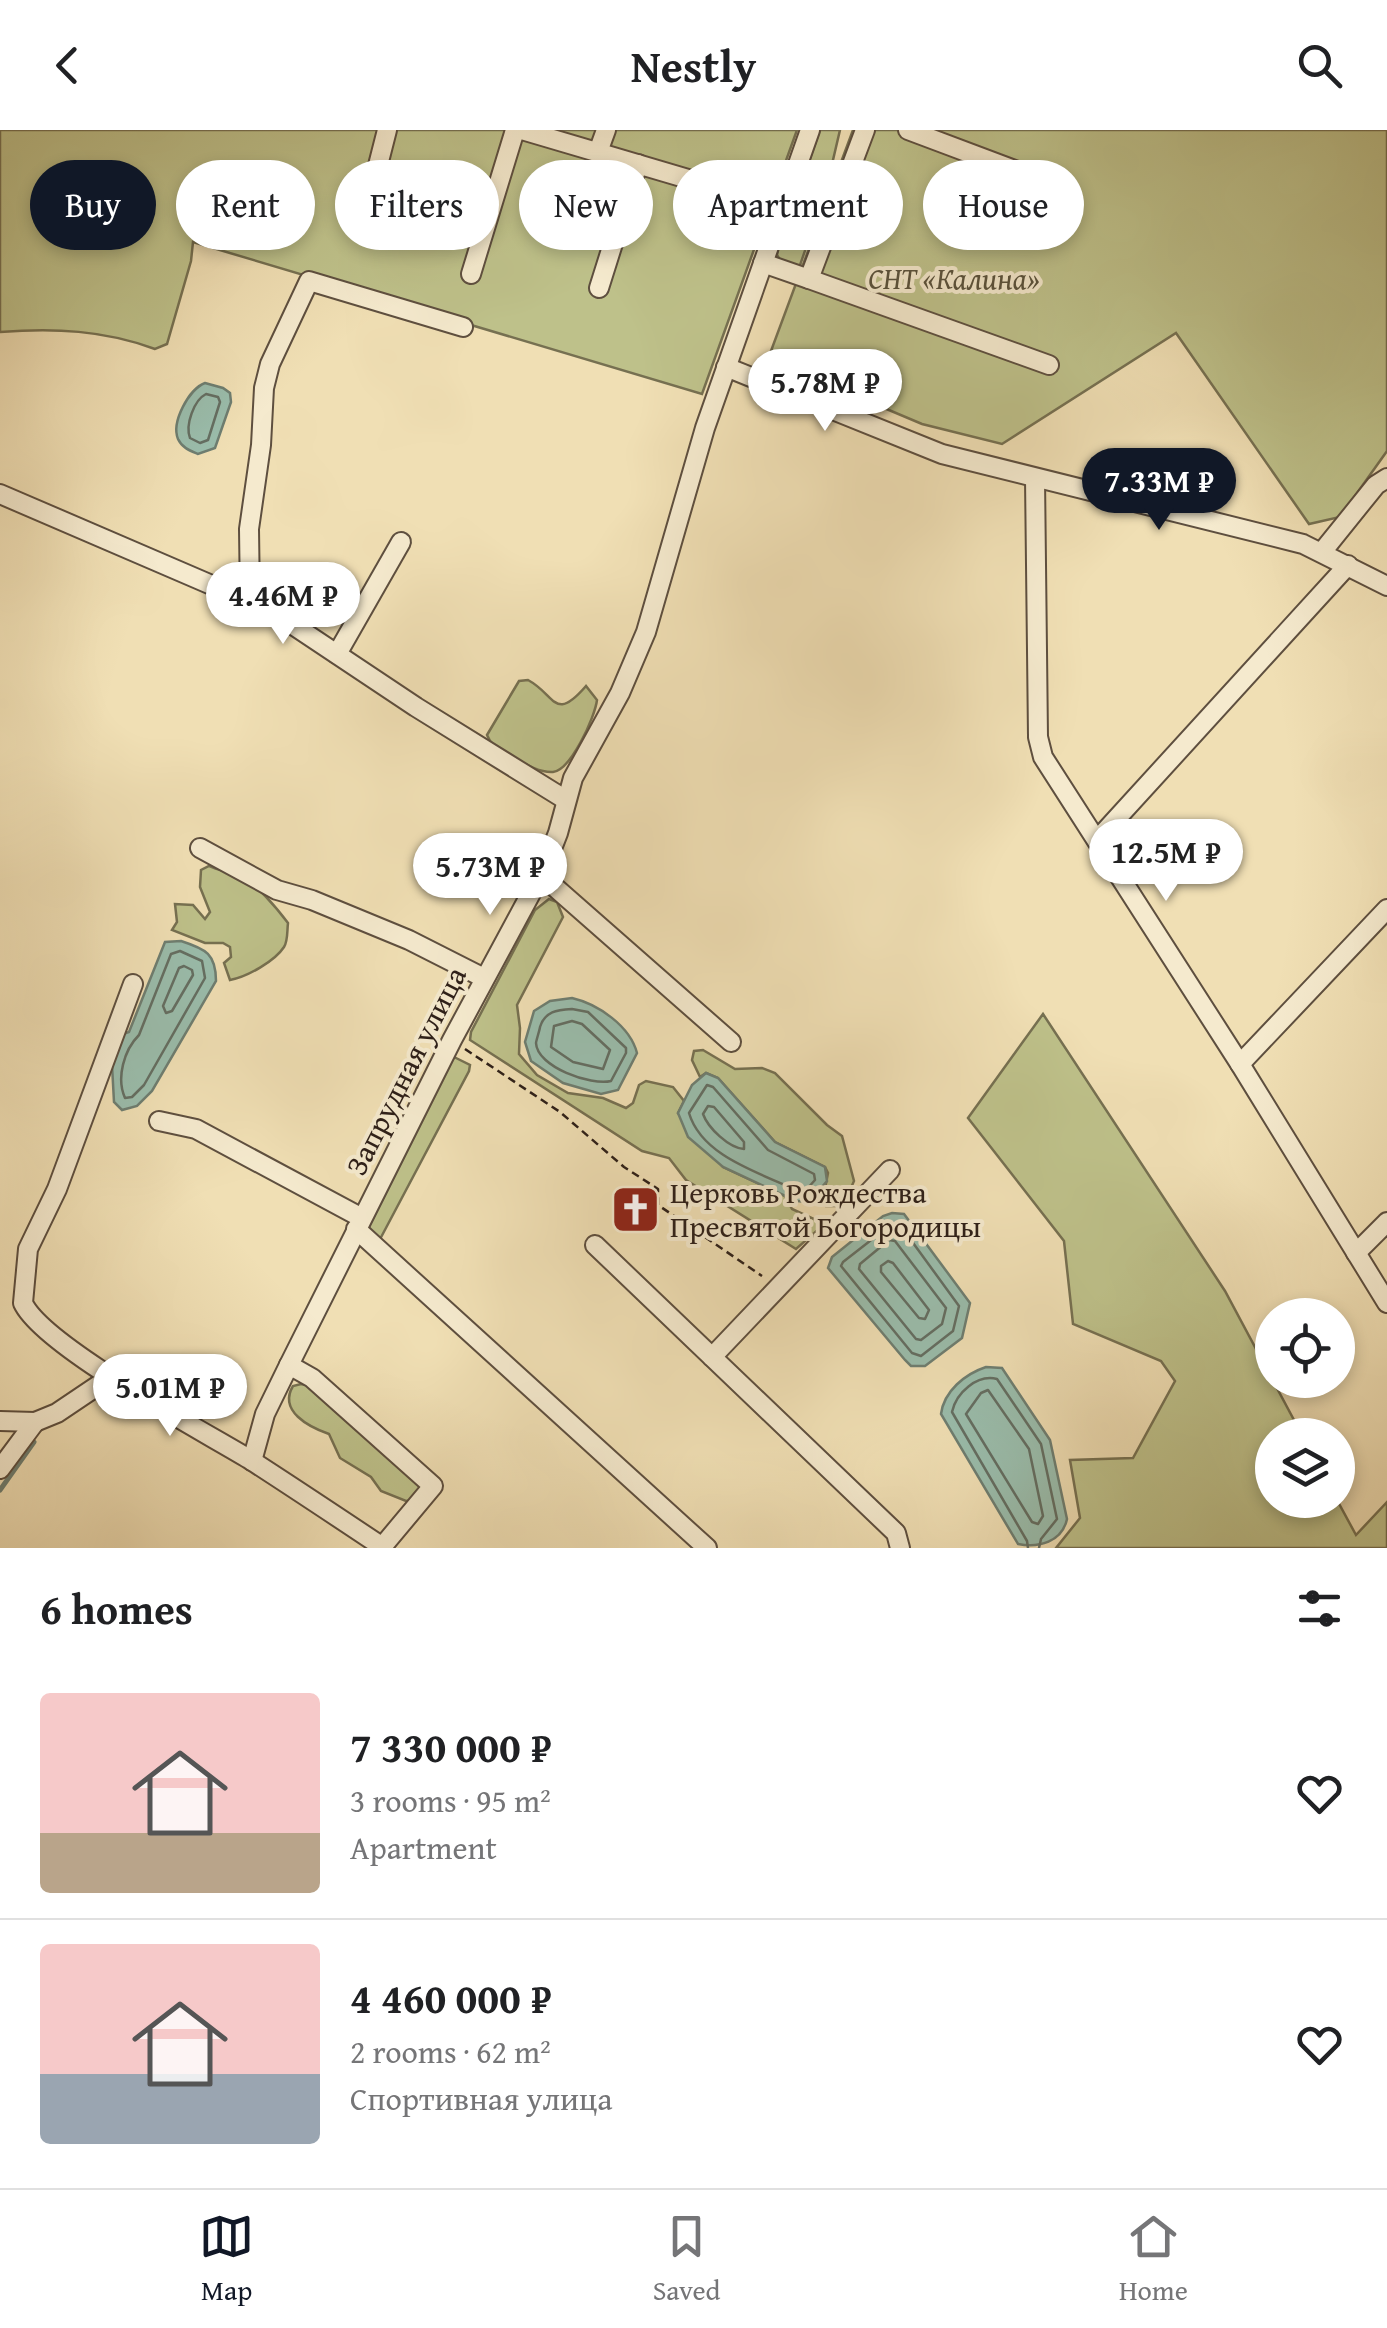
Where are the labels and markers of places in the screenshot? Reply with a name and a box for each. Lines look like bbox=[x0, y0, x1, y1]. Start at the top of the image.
pin: 5.78M ₽ bbox=[733, 349, 917, 434]
pin: 7.33M ₽ bbox=[1067, 448, 1251, 533]
pin: 4.46M ₽ bbox=[191, 562, 375, 647]
pin: 12.5M ₽ bbox=[1074, 819, 1258, 904]
pin: 5.73M ₽ bbox=[398, 833, 582, 918]
place label: Церковь Рождества Пресвятой Богородицы bbox=[670, 1170, 981, 1248]
church icon: Церковь Рождества Пресвятой Богородицы bbox=[609, 1184, 661, 1236]
pin: 5.01M ₽ bbox=[78, 1354, 262, 1439]

